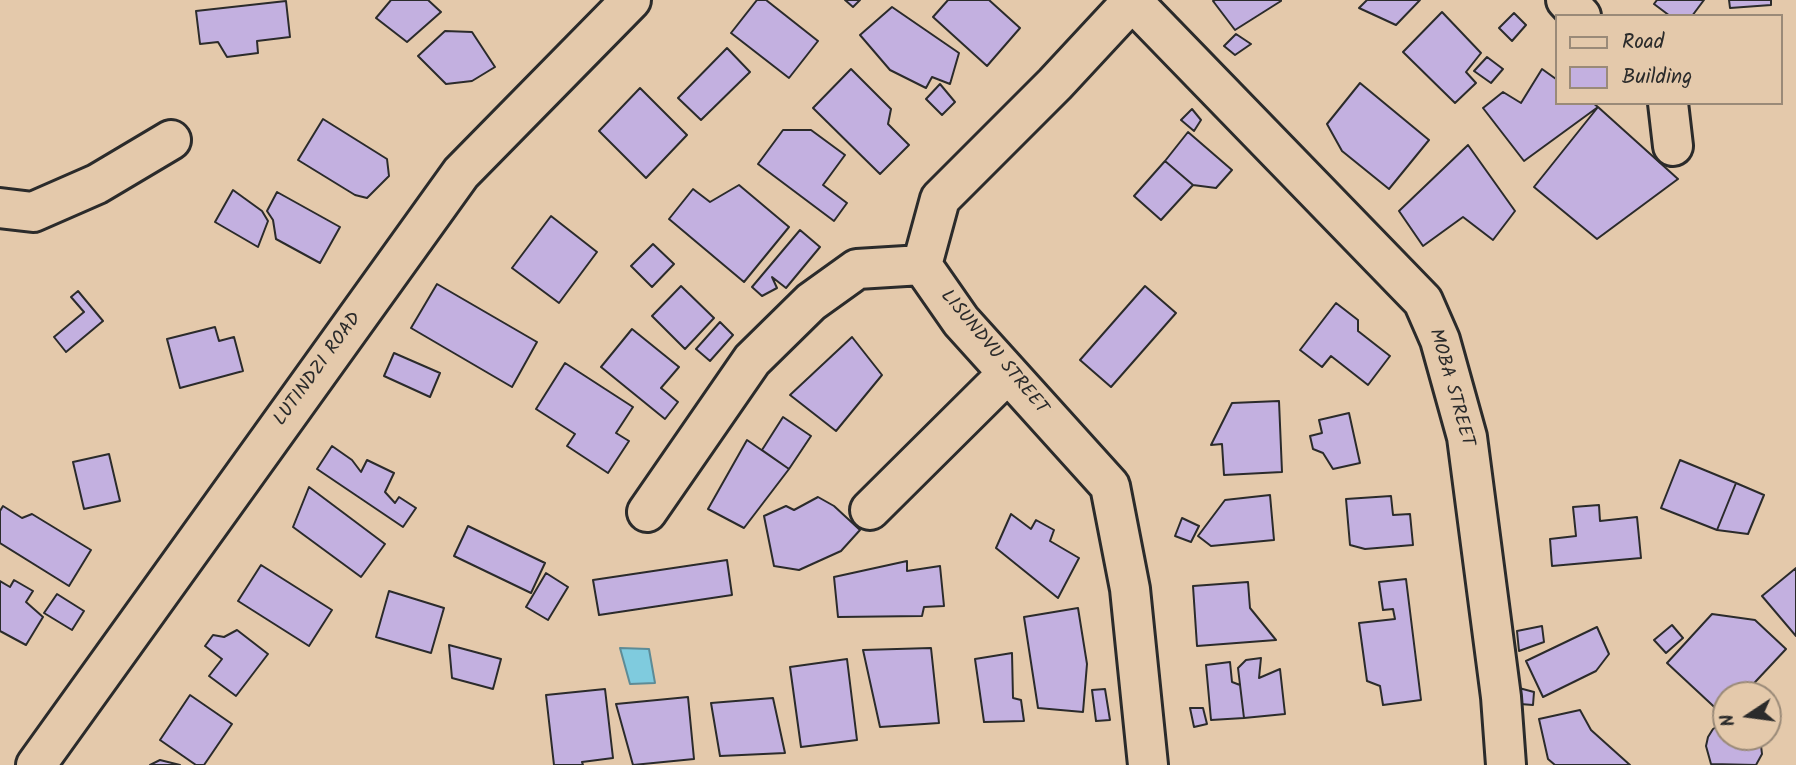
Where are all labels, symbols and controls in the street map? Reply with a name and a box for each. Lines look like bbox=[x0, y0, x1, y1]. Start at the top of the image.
legend bbox=[1554, 14, 1782, 105]
text: Road bbox=[1622, 26, 1664, 59]
text: Building bbox=[1622, 61, 1692, 94]
street label: LISUNDVU STREET bbox=[934, 286, 1052, 420]
street label: LUTINDZI ROAD bbox=[270, 309, 368, 431]
street label: MOBA STREET bbox=[1422, 326, 1478, 450]
north arrow bbox=[1712, 681, 1782, 751]
text: N bbox=[1713, 711, 1744, 729]

